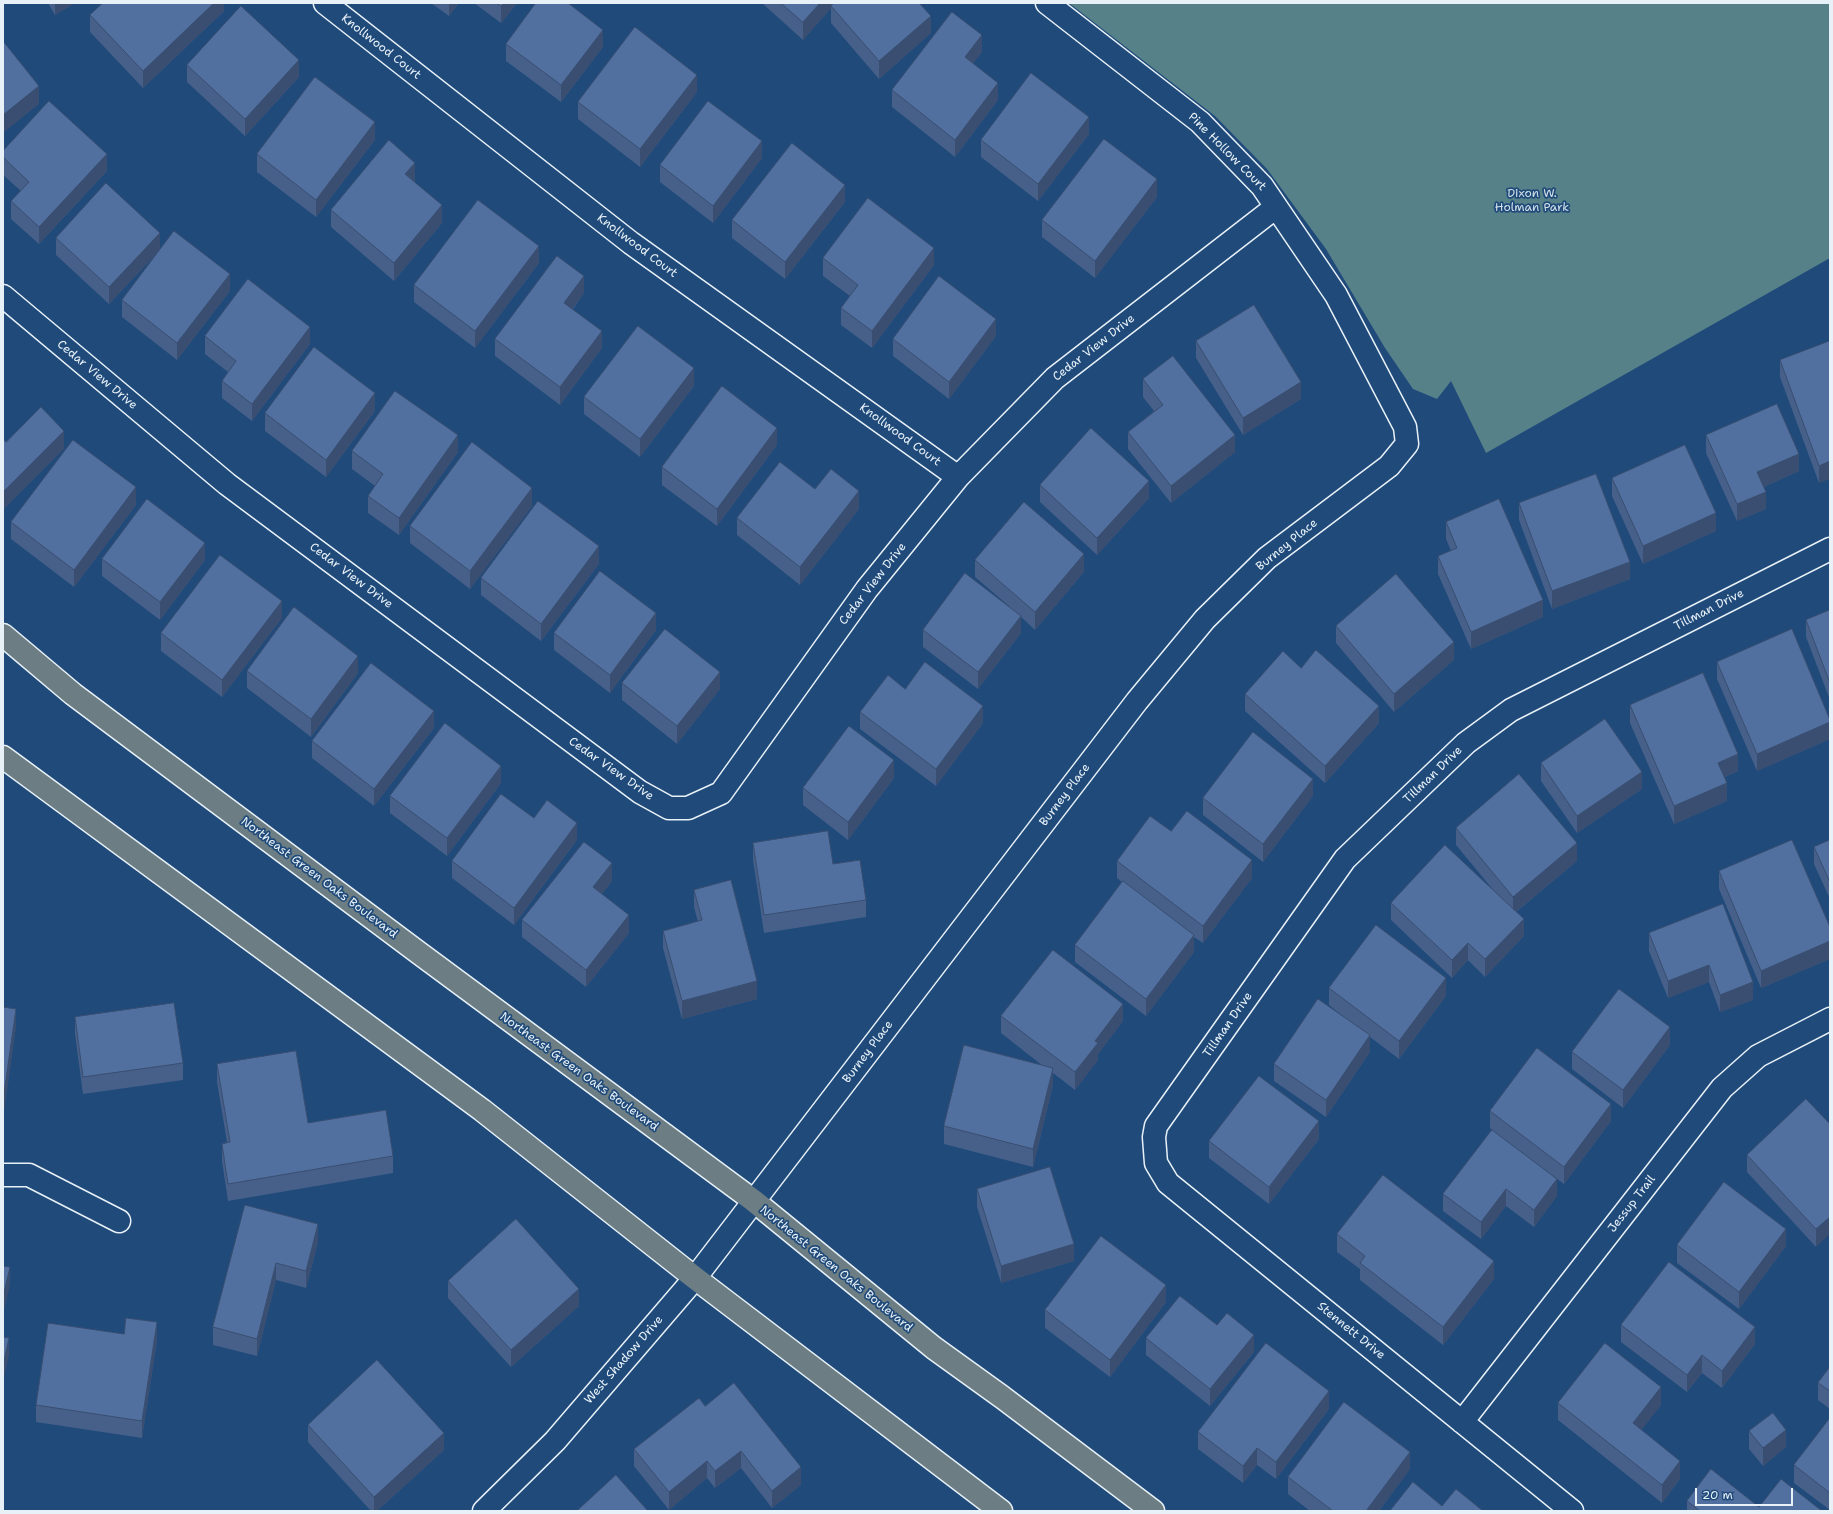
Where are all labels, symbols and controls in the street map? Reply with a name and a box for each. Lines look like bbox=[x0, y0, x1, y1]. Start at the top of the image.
street label: Knollwood Court bbox=[338, 11, 424, 83]
street label: Pine Hollow Court bbox=[1185, 110, 1269, 194]
park label: Dixon W. Holman Park bbox=[1495, 187, 1569, 215]
street label: Knollwood Court bbox=[594, 211, 680, 281]
street label: Cedar View Drive bbox=[1050, 311, 1138, 385]
street label: Cedar View Drive bbox=[54, 337, 140, 413]
street label: Knollwood Court bbox=[856, 401, 944, 469]
street label: Burney Place bbox=[1253, 516, 1321, 574]
street label: Cedar View Drive bbox=[307, 540, 395, 612]
street label: Cedar View Drive bbox=[836, 540, 910, 628]
street label: Tillman Drive bbox=[1672, 586, 1746, 634]
street label: Cedar View Drive bbox=[566, 734, 656, 804]
street label: Tillman Drive bbox=[1401, 743, 1465, 807]
street label: Burney Place bbox=[1037, 761, 1093, 829]
street label: Northeast Green Oaks Boulevard bbox=[238, 814, 400, 942]
street label: Tillman Drive bbox=[1200, 990, 1256, 1060]
street label: Northeast Green Oaks Boulevard bbox=[497, 1010, 661, 1134]
street label: Burney Place bbox=[840, 1018, 896, 1086]
street label: Jessup Trail bbox=[1605, 1173, 1659, 1235]
street label: Northeast Green Oaks Boulevard bbox=[757, 1203, 915, 1335]
street label: Stennett Drive bbox=[1314, 1299, 1388, 1363]
street label: West Shadow Drive bbox=[582, 1313, 666, 1407]
scale bar bbox=[1697, 1480, 1795, 1506]
text: 20 m bbox=[1702, 1487, 1733, 1503]

